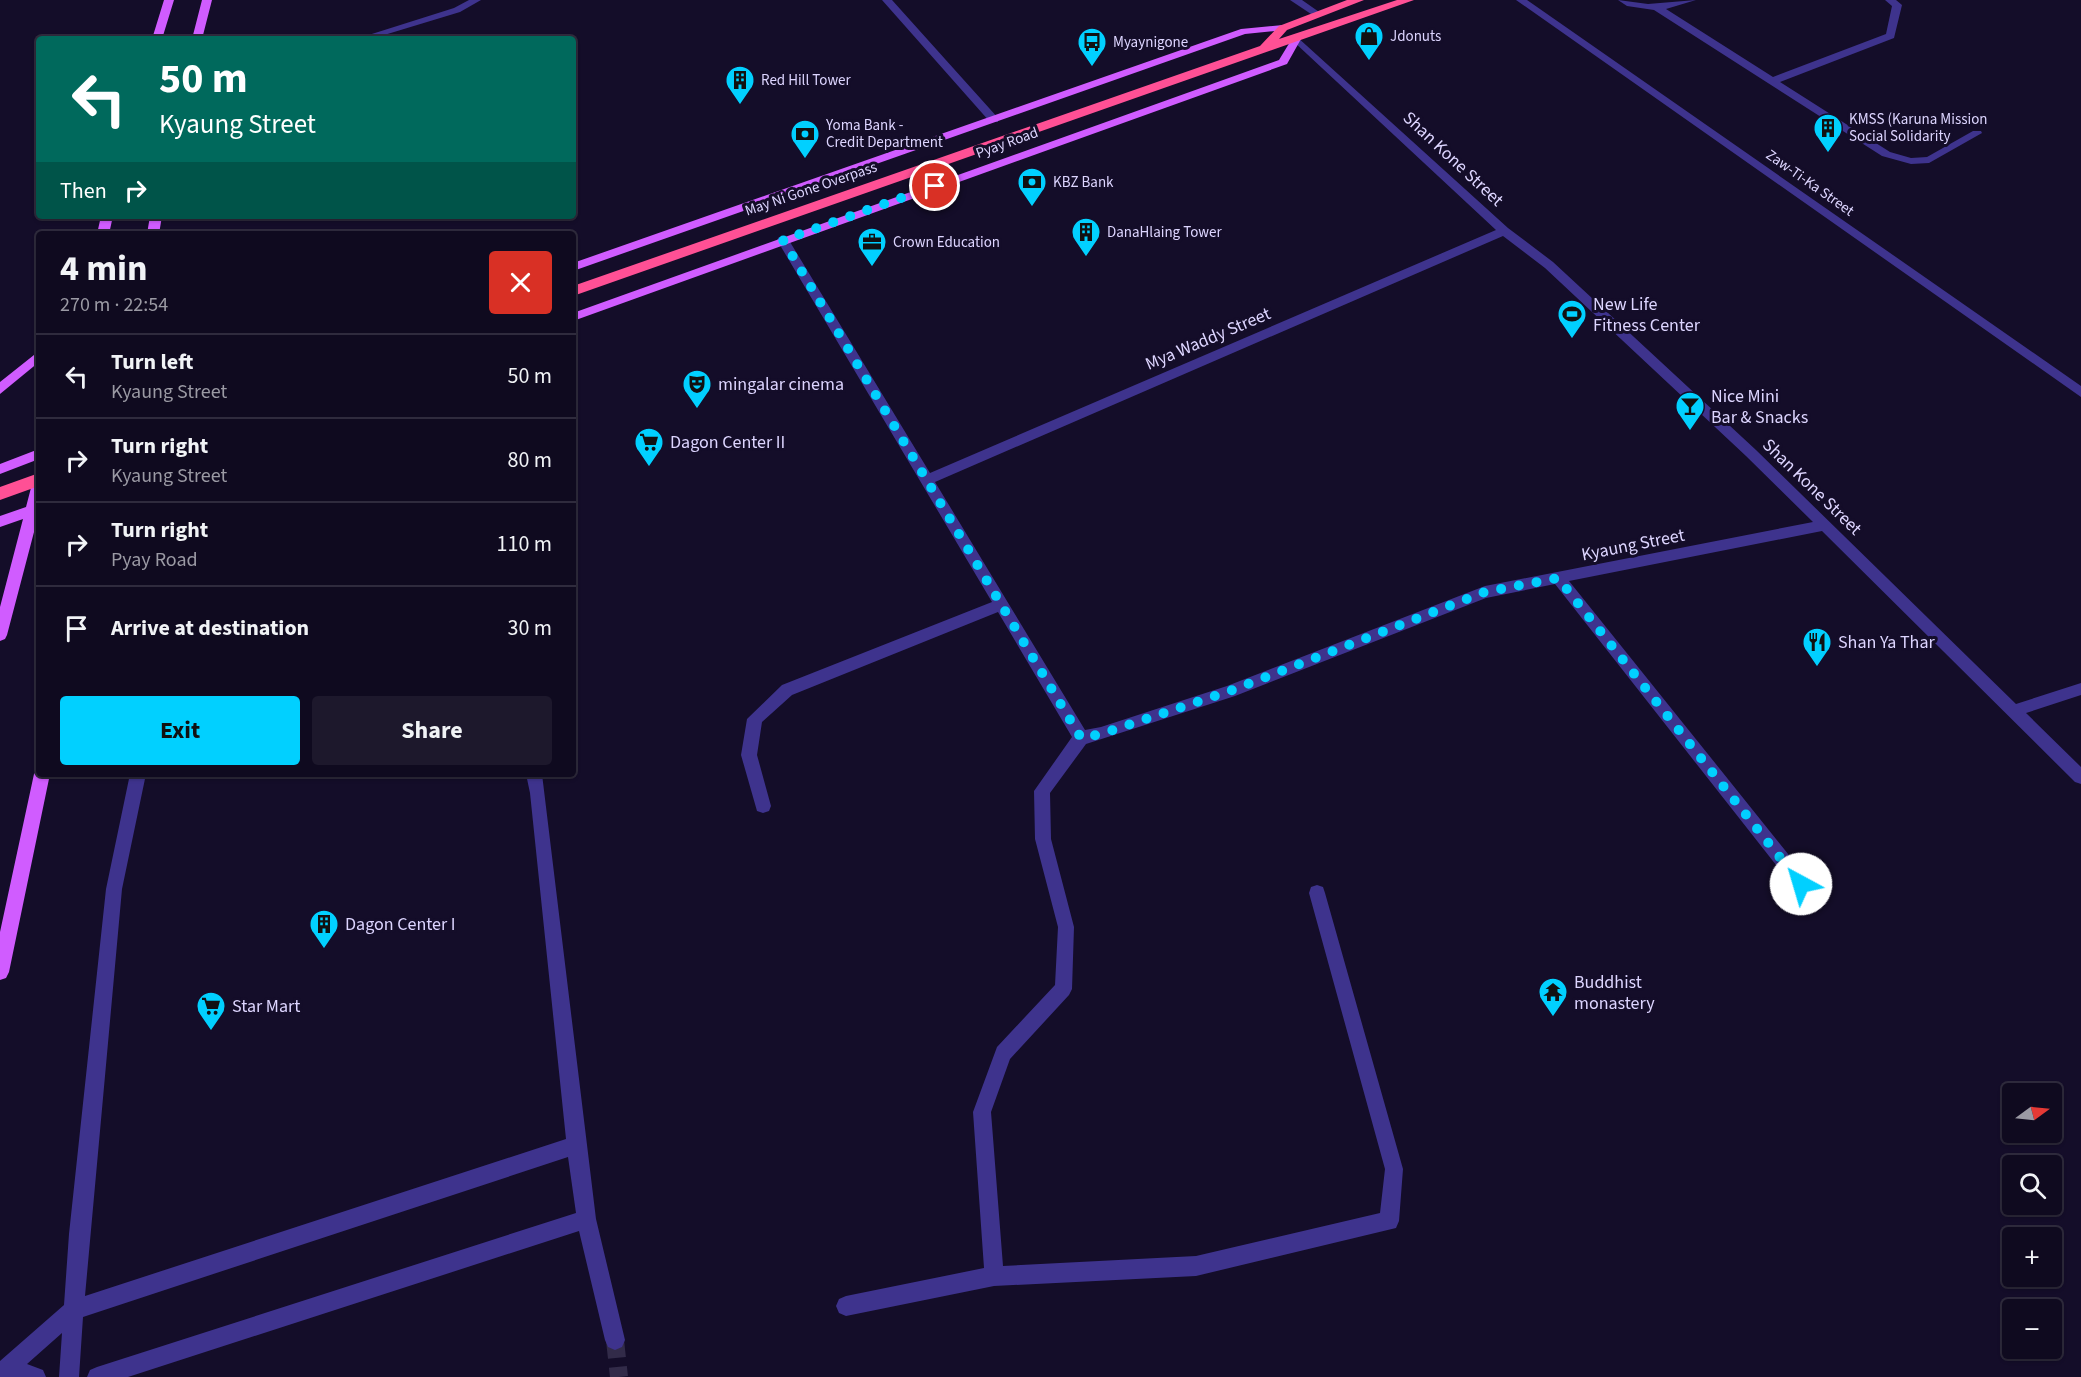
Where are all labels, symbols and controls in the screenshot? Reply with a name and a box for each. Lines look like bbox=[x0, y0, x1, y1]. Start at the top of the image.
shop icon: Jdonuts bbox=[1353, 20, 1385, 62]
bus stop icon: Myaynigone bbox=[1076, 26, 1108, 68]
place label: Jdonuts bbox=[1390, 26, 1441, 47]
place label: Myaynigone bbox=[1113, 32, 1188, 53]
text: 50 m bbox=[159, 49, 248, 109]
icon: left bbox=[60, 60, 138, 138]
building icon: Red Hill Tower bbox=[724, 64, 756, 106]
place label: Red Hill Tower bbox=[761, 70, 852, 91]
text: Kyaung Street bbox=[159, 105, 316, 144]
street label: Shan Kone Street bbox=[1397, 106, 1509, 212]
place label: KMSS (Karuna Mission Social Solidarity bbox=[1849, 109, 1988, 147]
building icon: KMSS (Karuna Mission Social Solidarity bbox=[1812, 112, 1844, 154]
place label: Yoma Bank - Credit Department bbox=[825, 115, 943, 153]
bank icon: Yoma Bank - Credit Department bbox=[789, 118, 821, 160]
street label: Pyay Road bbox=[973, 122, 1041, 164]
street label: Zaw-Ti-Ka Street bbox=[1762, 145, 1858, 221]
street label: May Ni Gone Overpass bbox=[742, 156, 880, 222]
pin bbox=[909, 160, 960, 211]
bank icon: KBZ Bank bbox=[1016, 166, 1048, 208]
icon: arrive bbox=[918, 169, 951, 202]
place label: KBZ Bank bbox=[1053, 172, 1114, 193]
icon: right bbox=[119, 174, 152, 207]
text: Then bbox=[60, 175, 107, 207]
building icon: DanaHlaing Tower bbox=[1070, 216, 1102, 258]
place label: DanaHlaing Tower bbox=[1107, 222, 1222, 243]
office icon: Crown Education bbox=[856, 226, 888, 268]
place label: Crown Education bbox=[893, 232, 1000, 253]
text: 4 min bbox=[60, 243, 148, 294]
button: close bbox=[489, 251, 552, 314]
text: 270 m · 22:54 bbox=[60, 291, 168, 319]
place label: New Life Fitness Center bbox=[1593, 292, 1701, 338]
sports icon: New Life Fitness Center bbox=[1556, 298, 1588, 340]
street label: Mya Waddy Street bbox=[1142, 301, 1274, 377]
text: Turn left bbox=[111, 346, 193, 378]
icon: left bbox=[60, 360, 93, 393]
text: 50 m bbox=[507, 360, 552, 392]
theatre icon: mingalar cinema bbox=[681, 368, 713, 410]
place label: mingalar cinema bbox=[718, 372, 844, 397]
text: Kyaung Street bbox=[111, 378, 227, 406]
place label: Nice Mini Bar & Snacks bbox=[1711, 384, 1808, 430]
bar icon: Nice Mini Bar & Snacks bbox=[1674, 390, 1706, 432]
supermarket icon: Dagon Center II bbox=[633, 426, 665, 468]
text: Turn right bbox=[111, 430, 208, 462]
place label: Dagon Center II bbox=[670, 430, 785, 455]
street label: Shan Kone Street bbox=[1757, 433, 1867, 541]
icon: right bbox=[60, 444, 93, 477]
text: 80 m bbox=[507, 444, 552, 476]
text: Kyaung Street bbox=[111, 462, 227, 490]
text: Turn right bbox=[111, 514, 208, 546]
street label: Kyaung Street bbox=[1579, 523, 1687, 567]
icon: right bbox=[60, 528, 93, 561]
text: 110 m bbox=[497, 528, 552, 560]
text: Pyay Road bbox=[111, 546, 198, 574]
icon: arrive bbox=[60, 612, 93, 645]
text: Arrive at destination bbox=[111, 612, 309, 644]
text: 30 m bbox=[507, 612, 552, 644]
restaurant icon: Shan Ya Thar bbox=[1801, 626, 1833, 668]
place label: Shan Ya Thar bbox=[1838, 630, 1935, 655]
button: Exit bbox=[60, 696, 300, 765]
button: Share bbox=[312, 696, 552, 765]
position arrow bbox=[1769, 852, 1833, 916]
building icon: Dagon Center I bbox=[308, 908, 340, 950]
place label: Dagon Center I bbox=[345, 912, 456, 937]
place label: Buddhist monastery bbox=[1574, 970, 1655, 1016]
temple icon: Buddhist monastery bbox=[1537, 976, 1569, 1018]
supermarket icon: Star Mart bbox=[195, 990, 227, 1032]
place label: Star Mart bbox=[232, 994, 300, 1019]
north arrow bbox=[2002, 1083, 2062, 1143]
map controls bbox=[2002, 1083, 2062, 1359]
button: search bbox=[2002, 1155, 2062, 1215]
button: + bbox=[2002, 1227, 2062, 1287]
button: − bbox=[2002, 1299, 2062, 1359]

